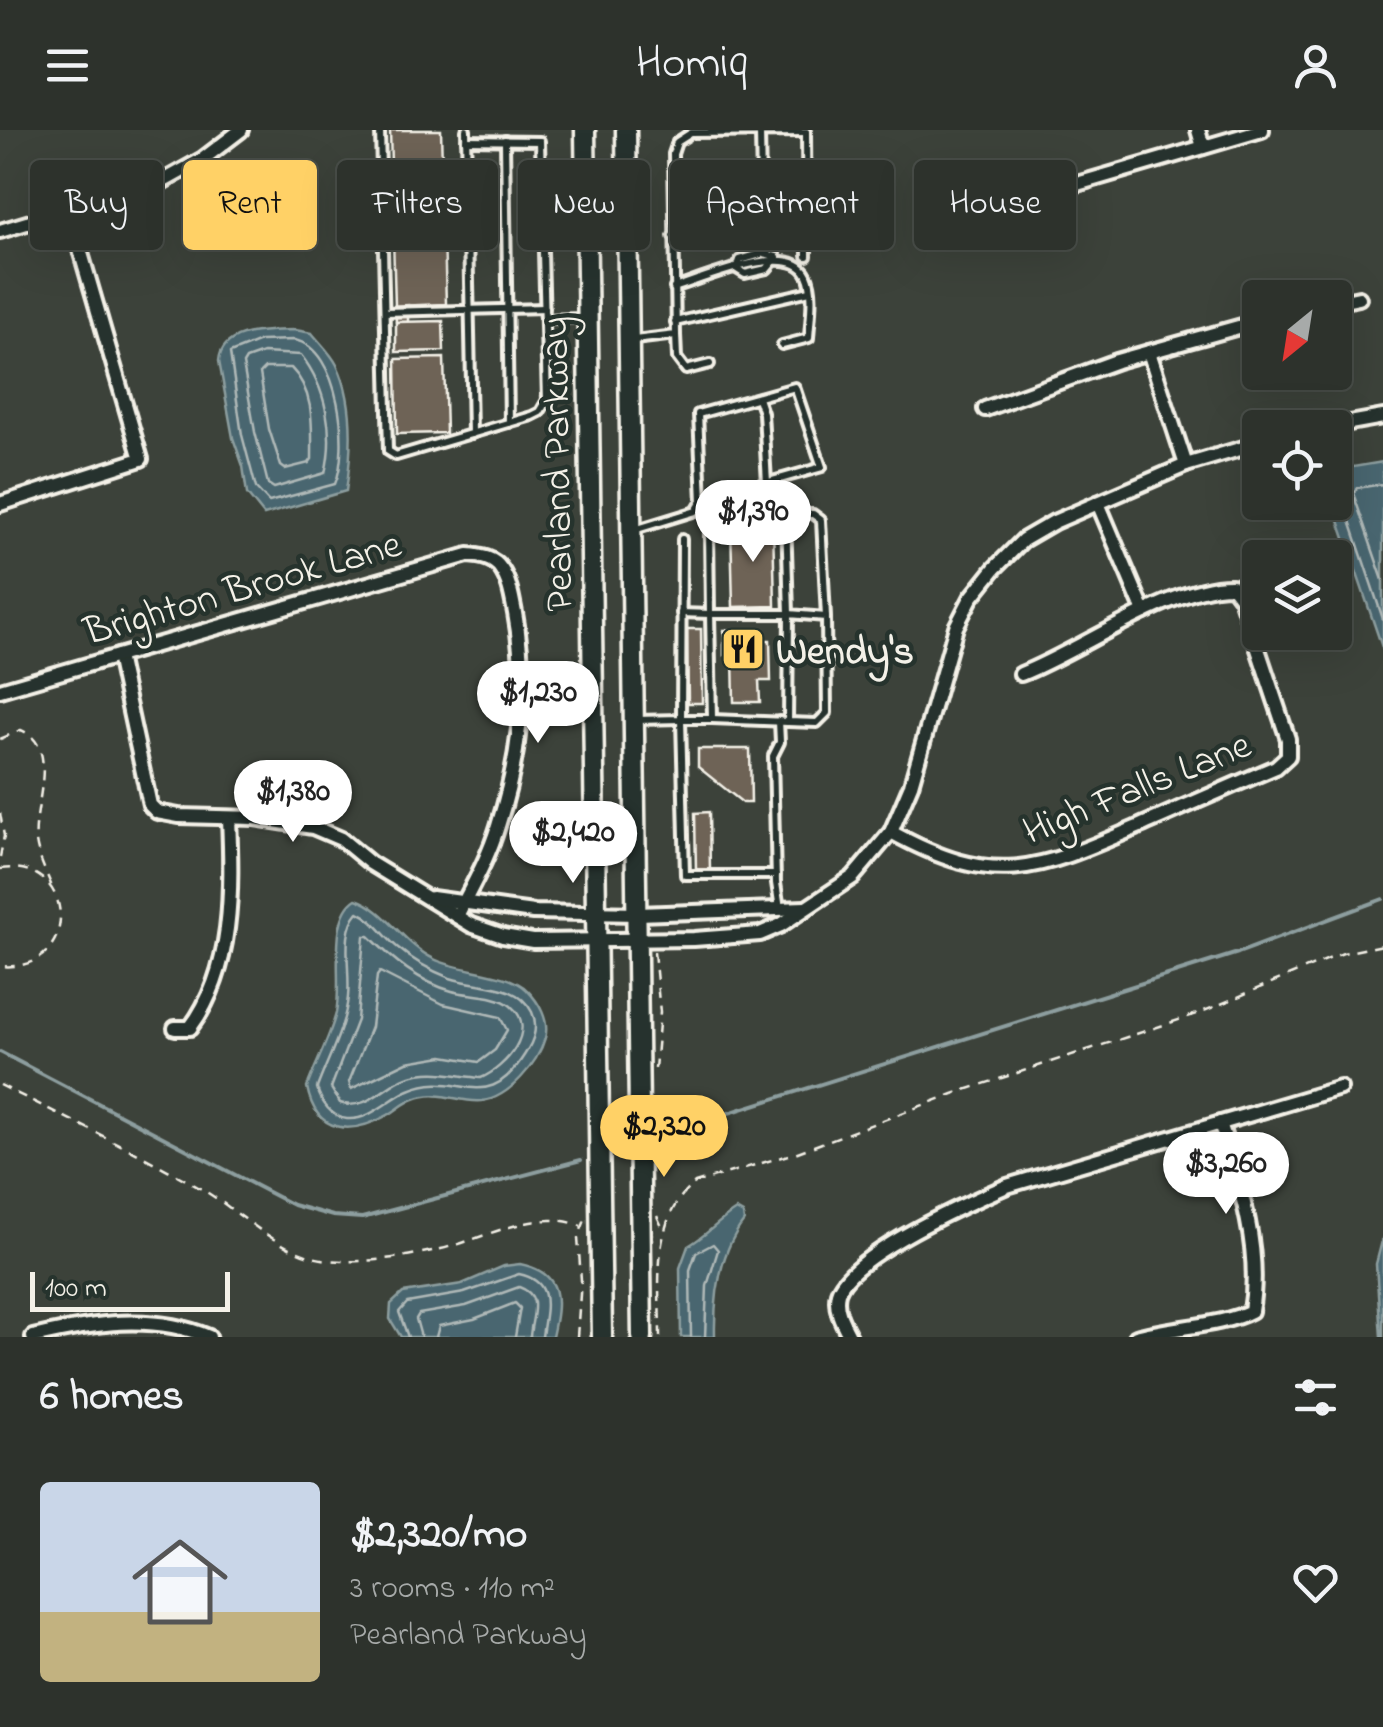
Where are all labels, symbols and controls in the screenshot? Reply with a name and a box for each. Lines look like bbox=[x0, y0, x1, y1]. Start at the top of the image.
text: Homiq bbox=[636, 32, 747, 98]
icon: menu bbox=[40, 38, 95, 93]
icon: person bbox=[1288, 38, 1343, 93]
chip: Buy bbox=[30, 160, 163, 250]
chip: Rent bbox=[183, 160, 317, 250]
chip: Filters bbox=[337, 160, 498, 250]
chip: New bbox=[518, 160, 650, 250]
chip: Apartment bbox=[670, 160, 894, 250]
chip: House bbox=[914, 160, 1076, 250]
north arrow bbox=[1242, 280, 1352, 390]
map controls bbox=[1242, 280, 1352, 650]
street label: Pearland Parkway bbox=[527, 316, 592, 612]
button: locate bbox=[1242, 410, 1352, 520]
pin: $1,390 bbox=[672, 480, 834, 565]
text: $1,390 bbox=[717, 489, 789, 536]
street label: Brighton Brook Lane bbox=[77, 517, 409, 664]
button: layers bbox=[1242, 540, 1352, 650]
place label: Wendy's bbox=[776, 624, 914, 683]
restaurant icon: Wendy's bbox=[720, 626, 766, 672]
pin: $1,230 bbox=[457, 661, 619, 746]
text: $1,230 bbox=[499, 670, 577, 717]
street label: High Falls Lane bbox=[1015, 718, 1261, 863]
pin: $1,380 bbox=[212, 760, 374, 845]
text: $1,380 bbox=[256, 769, 330, 816]
pin: $2,420 bbox=[492, 801, 654, 886]
text: $2,420 bbox=[531, 810, 615, 857]
pin: $2,320 bbox=[583, 1095, 745, 1180]
text: $2,320 bbox=[622, 1104, 706, 1151]
pin: $3,260 bbox=[1145, 1132, 1307, 1217]
text: $3,260 bbox=[1185, 1141, 1267, 1188]
scale bar bbox=[30, 1267, 230, 1312]
text: 100 m bbox=[45, 1269, 107, 1310]
text: 6 homes bbox=[40, 1367, 184, 1428]
icon: filters bbox=[1288, 1370, 1343, 1425]
text: $2,320/mo bbox=[350, 1505, 527, 1566]
icon: home bbox=[120, 1522, 240, 1642]
icon: heart bbox=[1288, 1555, 1343, 1610]
text: 3 rooms · 110 m² bbox=[350, 1566, 555, 1613]
text: Pearland Parkway bbox=[350, 1613, 586, 1660]

